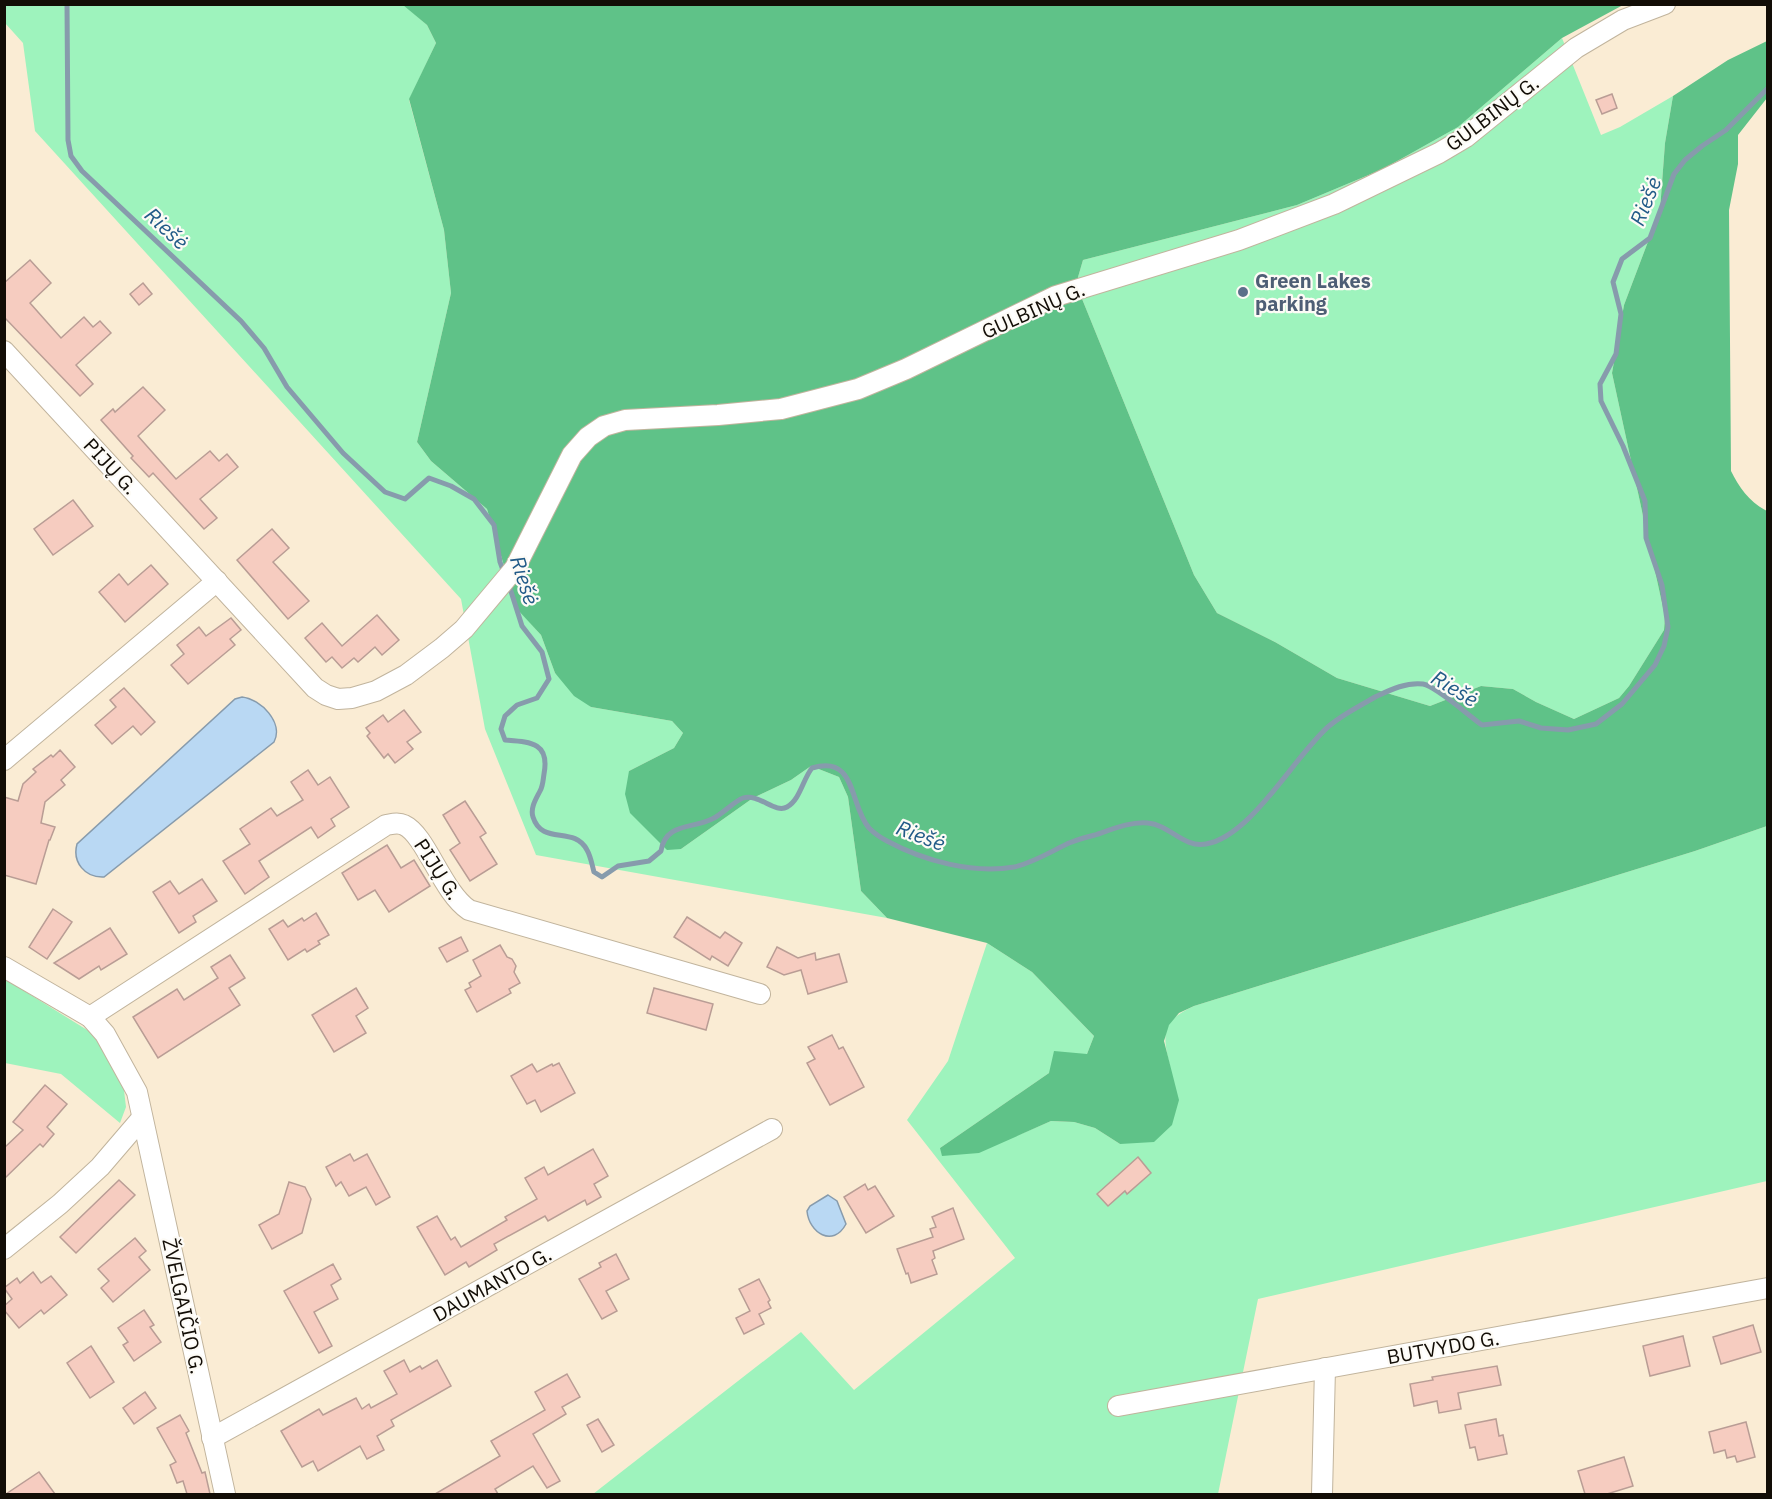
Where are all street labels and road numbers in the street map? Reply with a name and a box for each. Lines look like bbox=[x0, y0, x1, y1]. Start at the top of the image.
street label: GULBINŲ G. bbox=[1440, 69, 1544, 157]
street label: GULBINŲ G. bbox=[977, 275, 1089, 345]
street label: PIJŲ G. bbox=[78, 432, 144, 500]
street label: PIJŲ G. bbox=[408, 833, 468, 905]
street label: ŽVELGAIČIO G. bbox=[156, 1236, 212, 1376]
street label: DAUMANTO G. bbox=[428, 1240, 556, 1328]
street label: BUTVYDO G. bbox=[1385, 1324, 1501, 1370]

